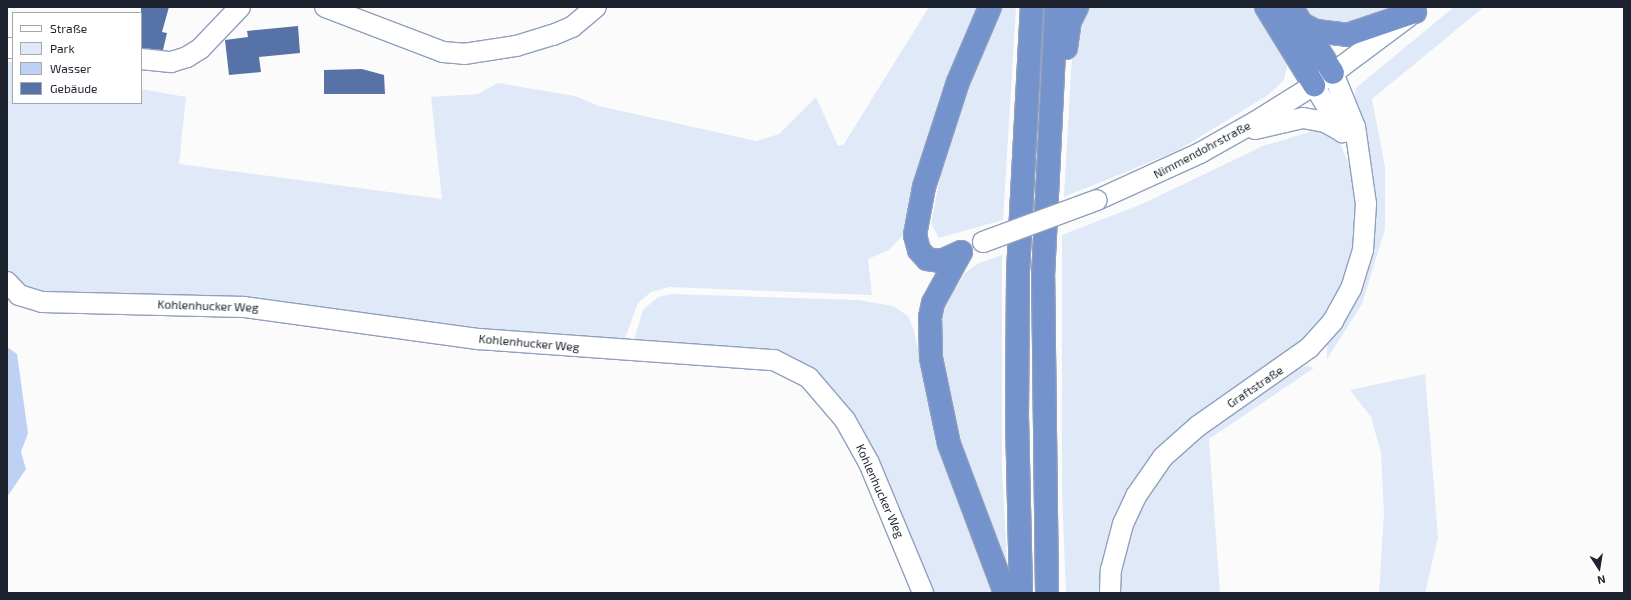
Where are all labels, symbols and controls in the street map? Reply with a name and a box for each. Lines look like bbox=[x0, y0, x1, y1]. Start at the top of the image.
legend bbox=[12, 12, 142, 104]
text: Straße bbox=[50, 21, 87, 35]
text: Park bbox=[50, 41, 75, 55]
text: Wasser bbox=[50, 61, 91, 75]
text: Gebäude bbox=[50, 81, 98, 95]
street label: Nimmendohrstraße bbox=[1151, 118, 1253, 182]
street label: Kohlenhucker Weg bbox=[157, 297, 259, 315]
street label: Kohlenhucker Weg bbox=[478, 331, 580, 355]
street label: Graftstraße bbox=[1224, 363, 1286, 411]
street label: Kohlenhucker Weg bbox=[853, 442, 907, 540]
north arrow bbox=[1579, 548, 1619, 588]
text: N bbox=[1596, 573, 1607, 587]

